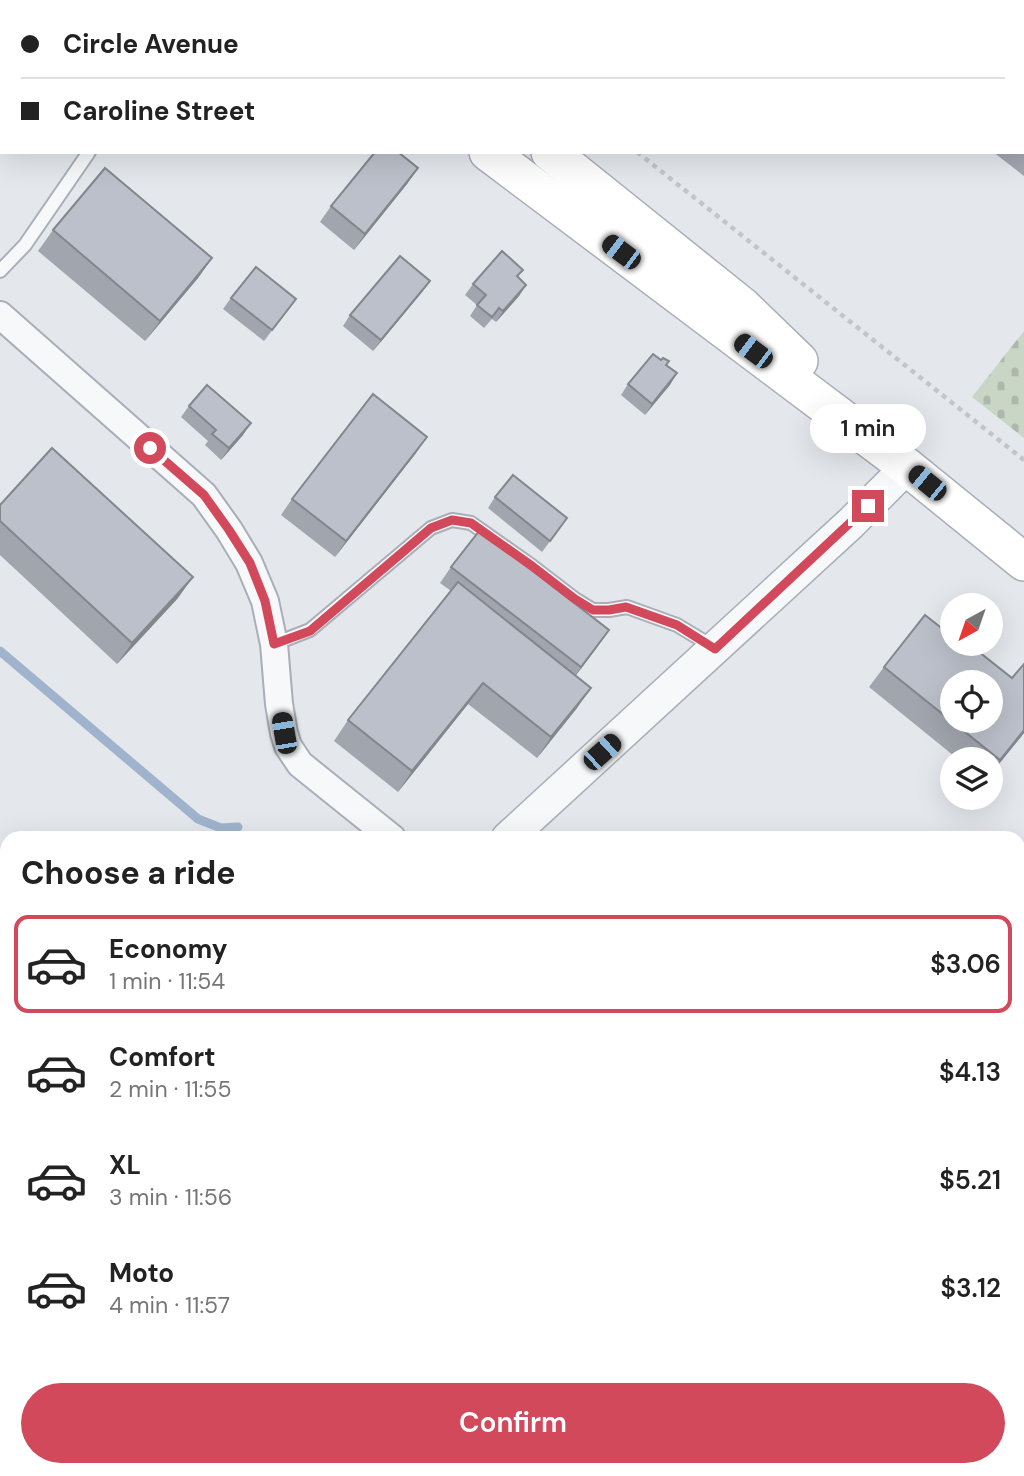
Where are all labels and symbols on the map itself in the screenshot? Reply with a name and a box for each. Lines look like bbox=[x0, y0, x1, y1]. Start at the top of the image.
car bbox=[598, 231, 645, 273]
car bbox=[730, 330, 777, 372]
callout: 1 min bbox=[810, 405, 926, 454]
route start bbox=[134, 432, 166, 464]
car bbox=[905, 462, 950, 504]
route end bbox=[852, 490, 884, 522]
north arrow bbox=[940, 593, 1003, 656]
car bbox=[271, 710, 298, 756]
car bbox=[580, 730, 625, 774]

